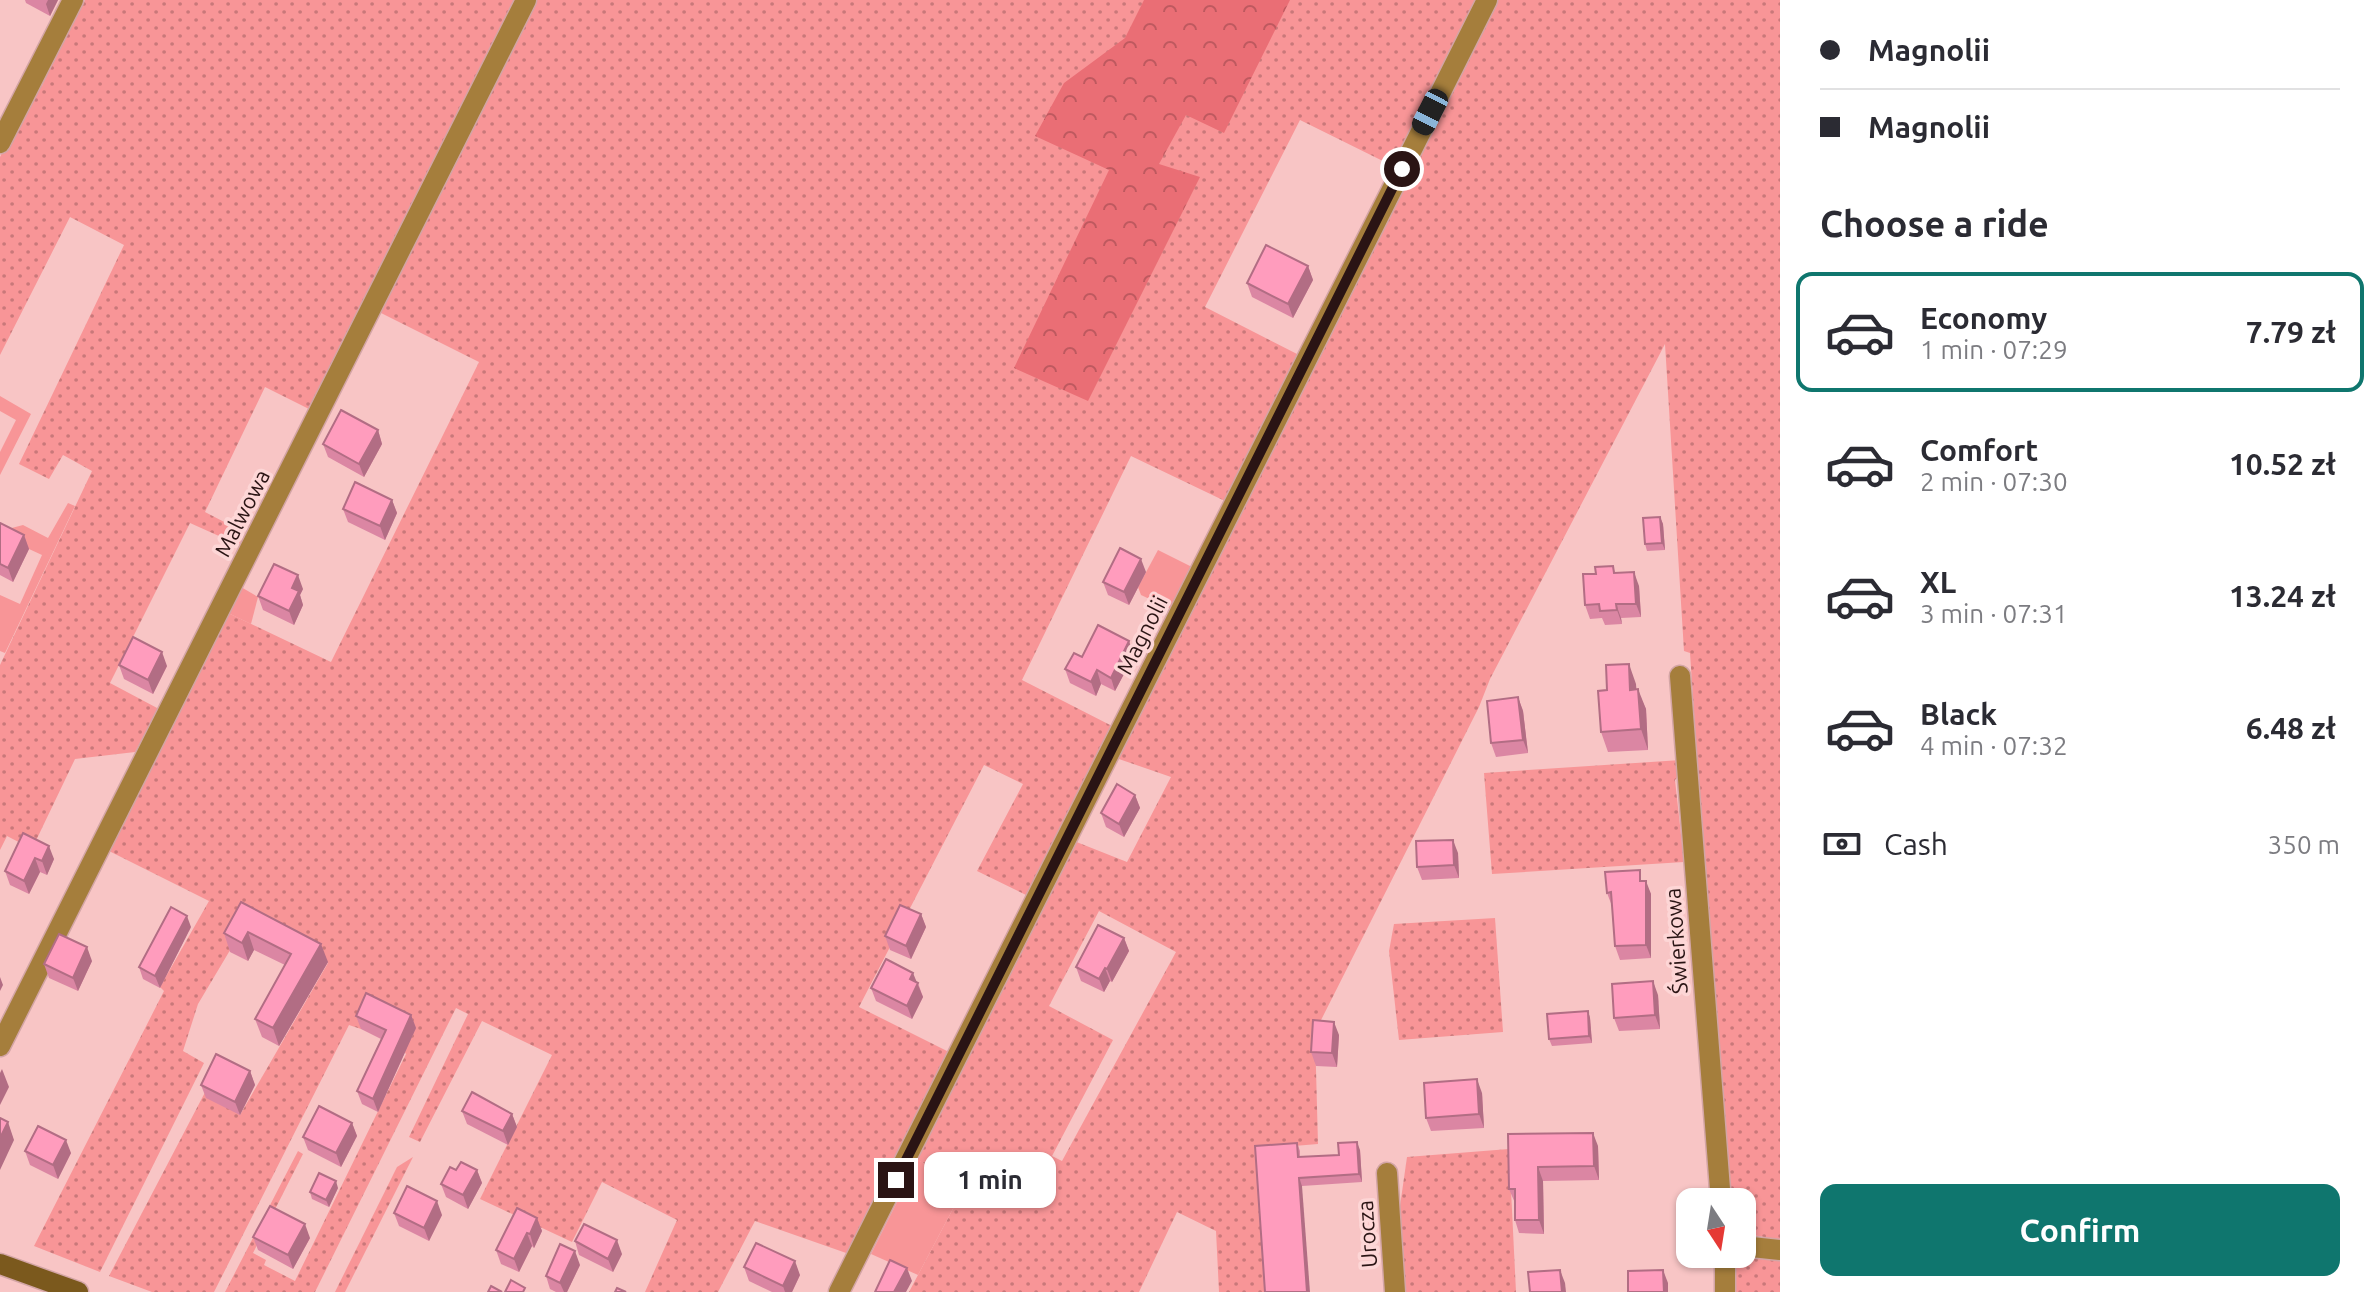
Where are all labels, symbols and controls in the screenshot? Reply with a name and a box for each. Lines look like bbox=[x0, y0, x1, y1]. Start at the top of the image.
text: Magnolii bbox=[1868, 33, 1990, 67]
car bbox=[1408, 85, 1452, 139]
text: Magnolii bbox=[1868, 110, 1990, 144]
route start bbox=[1384, 151, 1420, 187]
text: Choose a ride bbox=[1820, 203, 2049, 244]
icon: car bbox=[1824, 296, 1896, 368]
text: Economy bbox=[1920, 301, 2047, 335]
text: 7.79 zł bbox=[2246, 315, 2336, 349]
text: 1 min · 07:29 bbox=[1920, 335, 2068, 364]
icon: car bbox=[1824, 428, 1896, 500]
text: Comfort bbox=[1920, 433, 2038, 467]
text: 10.52 zł bbox=[2229, 447, 2336, 481]
street label: Malwowa bbox=[209, 465, 274, 561]
text: 2 min · 07:30 bbox=[1920, 467, 2068, 496]
icon: car bbox=[1824, 560, 1896, 632]
text: XL bbox=[1920, 565, 1956, 599]
text: 13.24 zł bbox=[2229, 579, 2336, 613]
street label: Magnolii bbox=[1111, 591, 1172, 678]
text: 3 min · 07:31 bbox=[1920, 599, 2068, 628]
icon: car bbox=[1824, 692, 1896, 764]
text: Black bbox=[1920, 697, 1997, 731]
text: 6.48 zł bbox=[2246, 711, 2336, 745]
text: 4 min · 07:32 bbox=[1920, 731, 2068, 760]
icon: cash bbox=[1820, 822, 1864, 866]
text: Cash bbox=[1884, 827, 1948, 861]
text: 350 m bbox=[2268, 830, 2340, 859]
street label: Świerkowa bbox=[1658, 887, 1692, 995]
callout: 1 min bbox=[924, 1152, 1056, 1208]
route end bbox=[878, 1162, 914, 1198]
text: 1 min bbox=[957, 1165, 1023, 1194]
button: Confirm bbox=[1820, 1184, 2340, 1276]
north arrow bbox=[1676, 1188, 1756, 1268]
map controls bbox=[1676, 1188, 1756, 1268]
street label: Urocza bbox=[1352, 1199, 1381, 1269]

